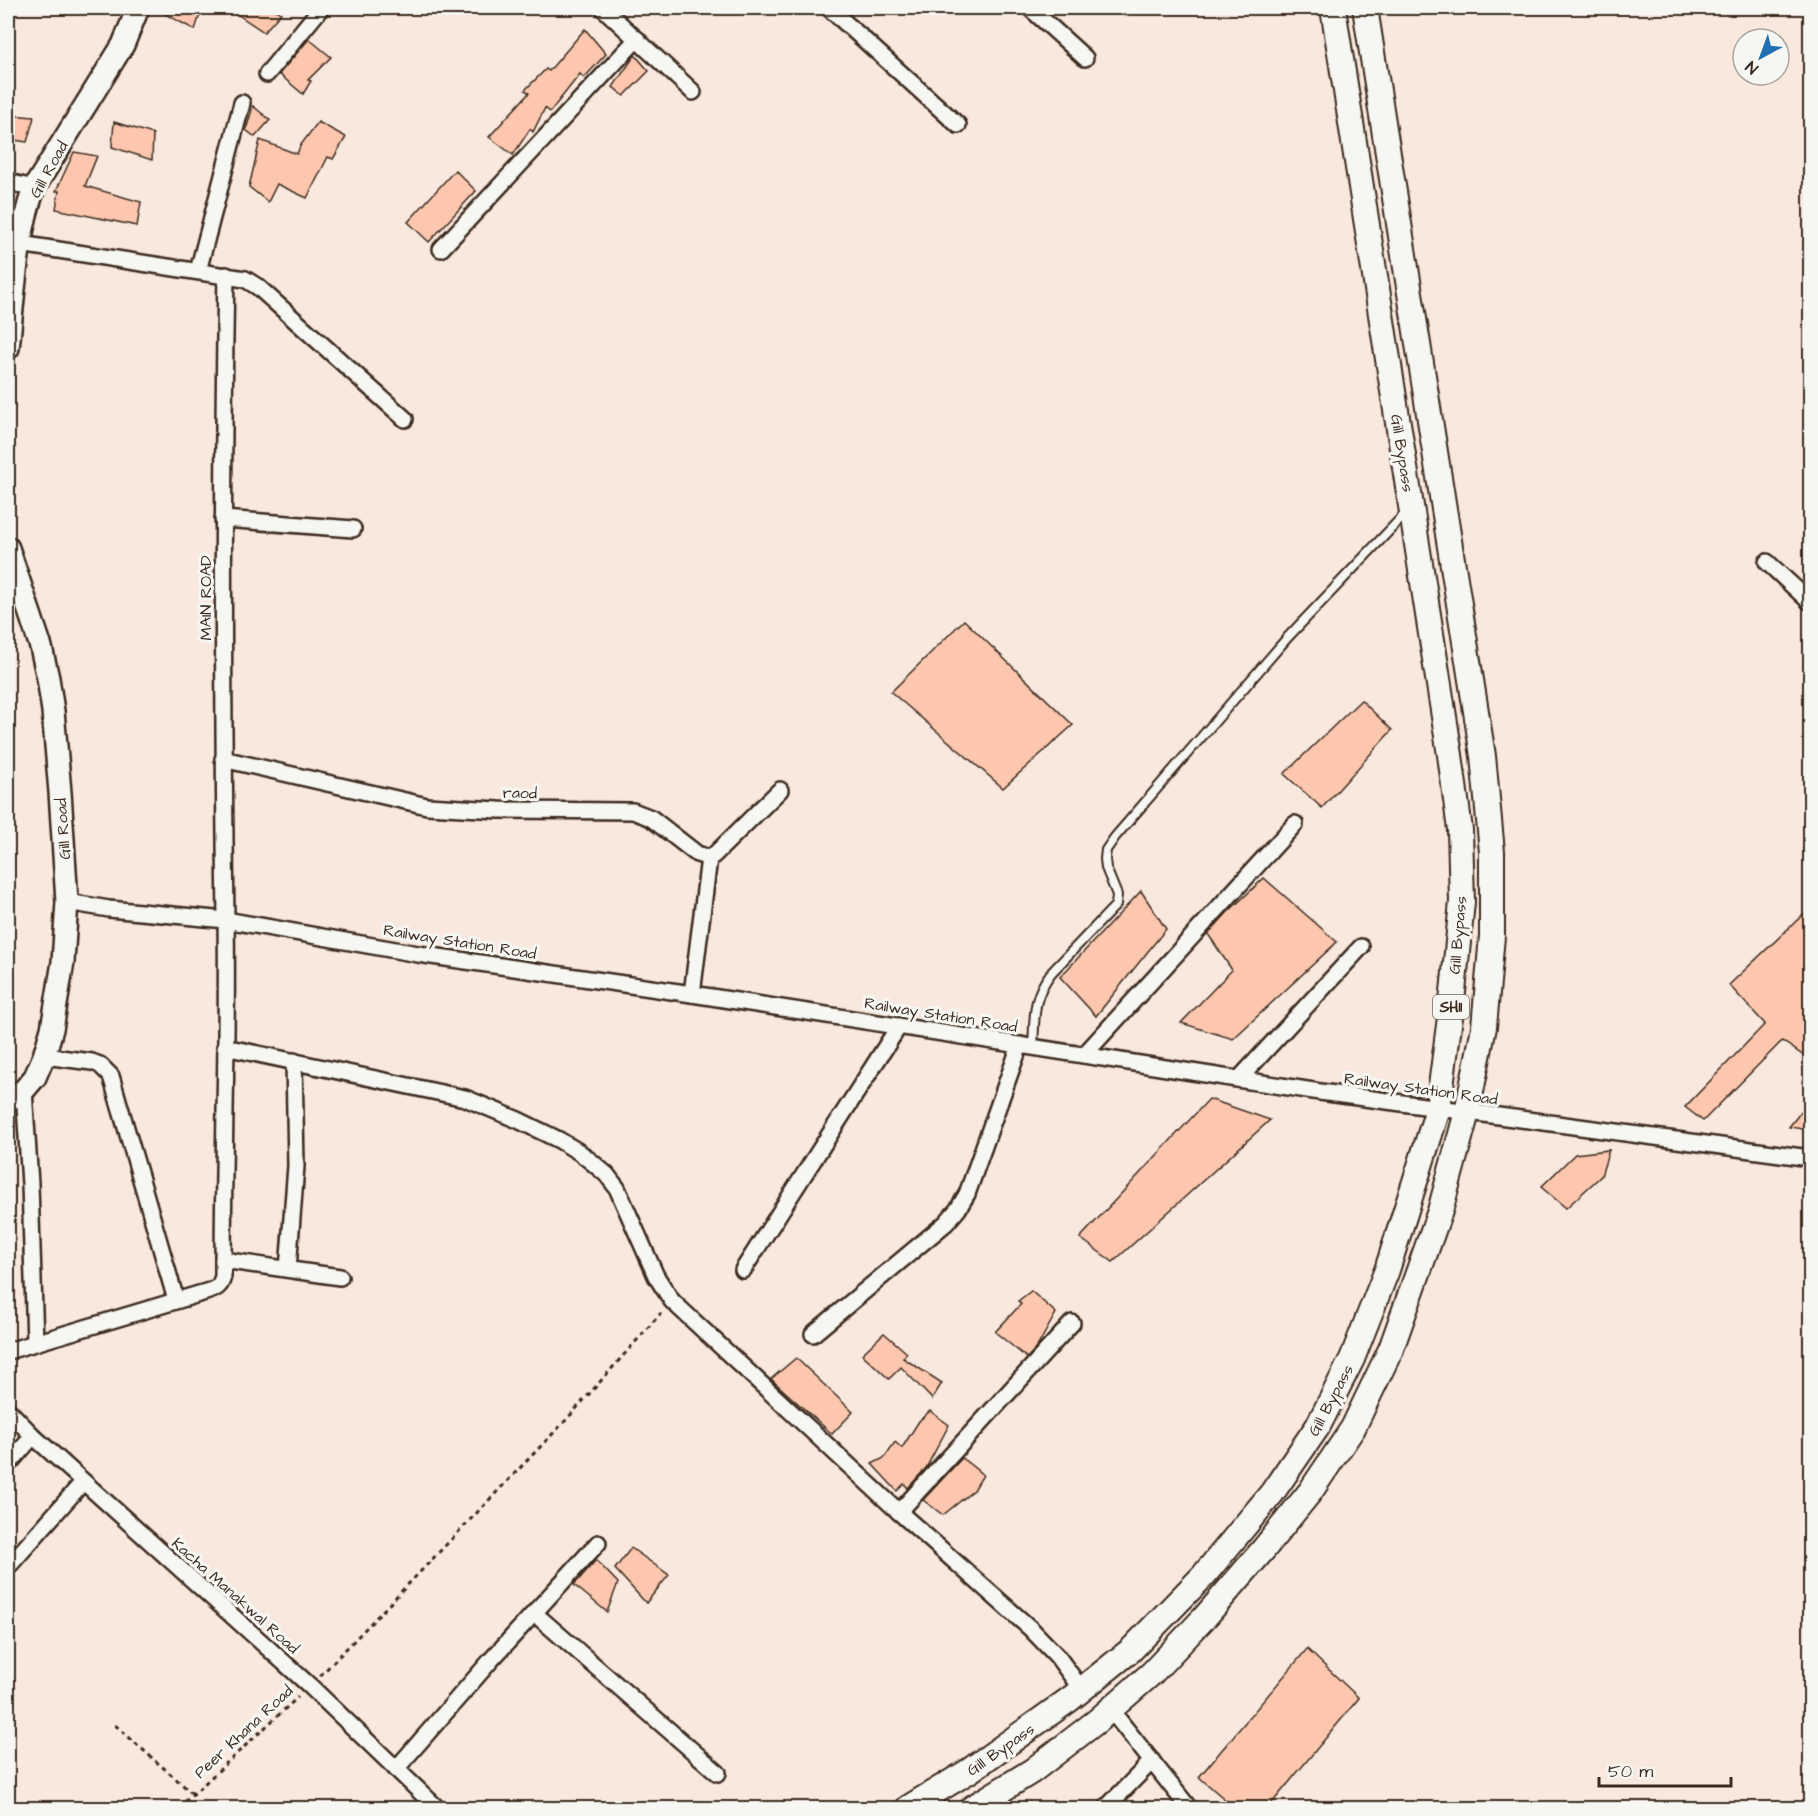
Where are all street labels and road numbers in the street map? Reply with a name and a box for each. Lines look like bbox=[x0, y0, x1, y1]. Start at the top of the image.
street label: Gill Road bbox=[24, 137, 73, 202]
street label: Gill Bypass bbox=[1384, 413, 1419, 494]
street label: MAIN ROAD bbox=[195, 555, 217, 641]
street label: raod bbox=[503, 782, 537, 804]
street label: Gill Road bbox=[50, 797, 76, 860]
street label: Gill Bypass bbox=[1444, 895, 1473, 975]
street label: Railway Station Road bbox=[382, 919, 538, 966]
street label: Railway Station Road bbox=[863, 992, 1019, 1039]
road number: SH11 bbox=[1433, 995, 1469, 1019]
street label: Railway Station Road bbox=[1343, 1067, 1499, 1112]
street label: Gill Bypass bbox=[1303, 1361, 1360, 1441]
street label: Kacha Manakwal Road bbox=[167, 1533, 304, 1659]
street label: Peer Khana Road bbox=[189, 1680, 298, 1783]
street label: Gill Bypass bbox=[962, 1718, 1039, 1782]

